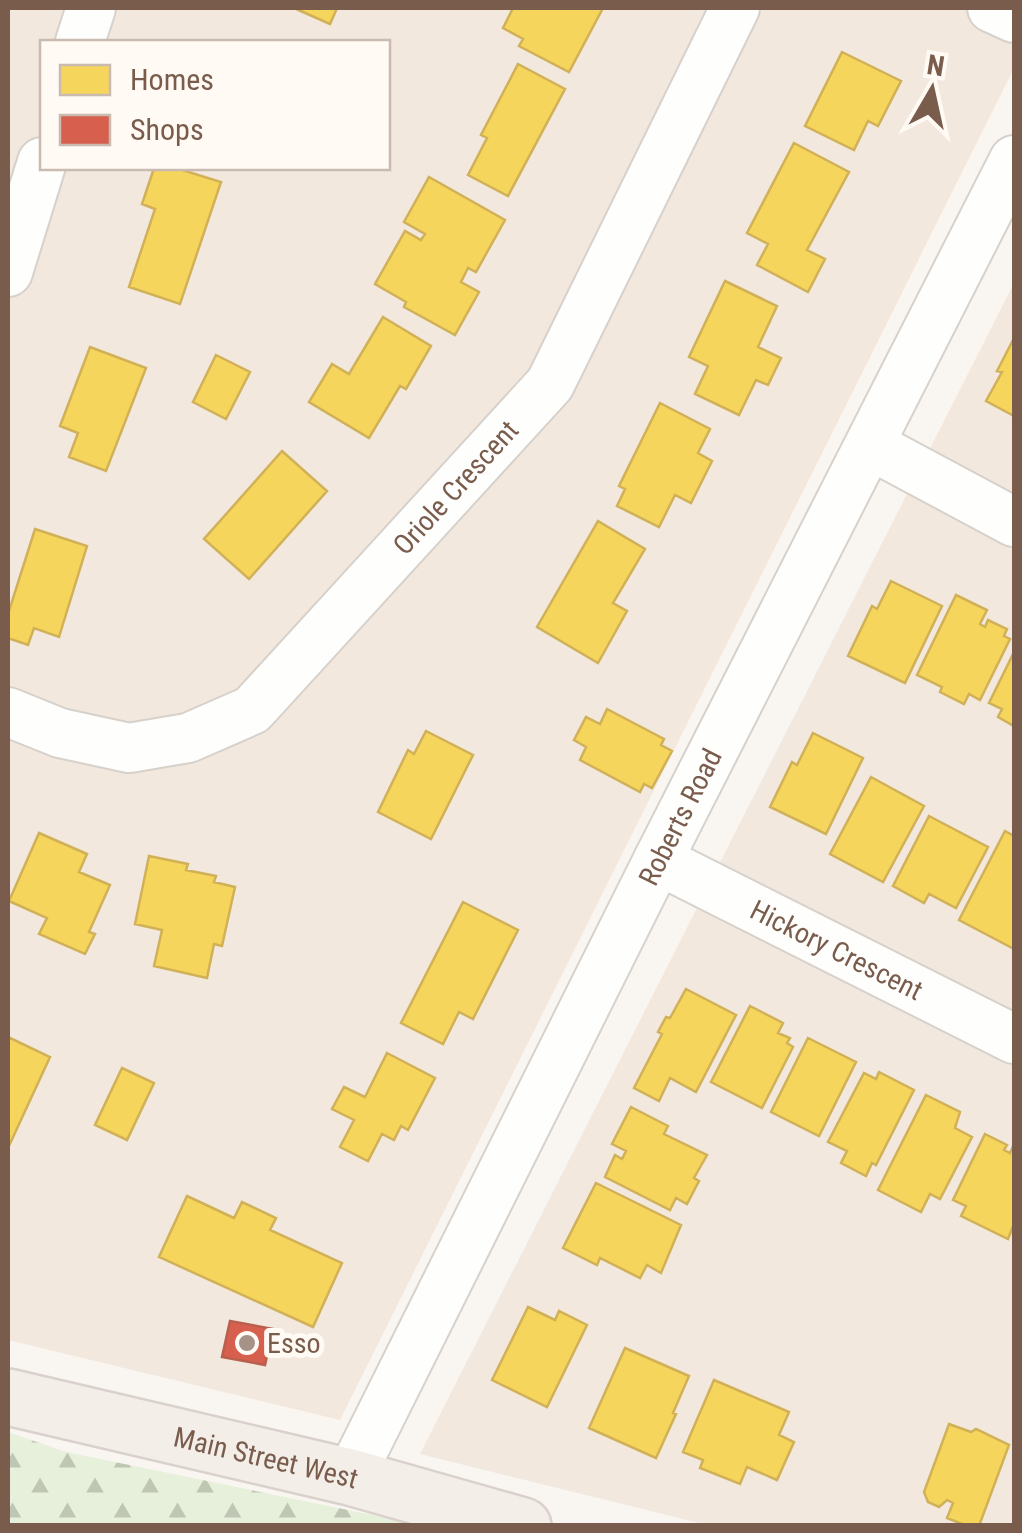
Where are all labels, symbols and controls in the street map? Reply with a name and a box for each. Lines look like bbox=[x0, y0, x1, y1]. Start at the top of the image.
legend bbox=[40, 40, 390, 170]
north arrow bbox=[882, 40, 982, 140]
text: N bbox=[925, 48, 947, 83]
text: Homes bbox=[130, 62, 214, 97]
text: Shops bbox=[130, 112, 204, 147]
street label: Oriole Crescent bbox=[386, 414, 525, 561]
street label: Roberts Road bbox=[632, 743, 728, 891]
street label: Hickory Crescent bbox=[745, 893, 928, 1007]
place label: Esso bbox=[267, 1327, 321, 1360]
marker: Esso bbox=[236, 1332, 258, 1354]
street label: Main Street West bbox=[171, 1420, 362, 1495]

